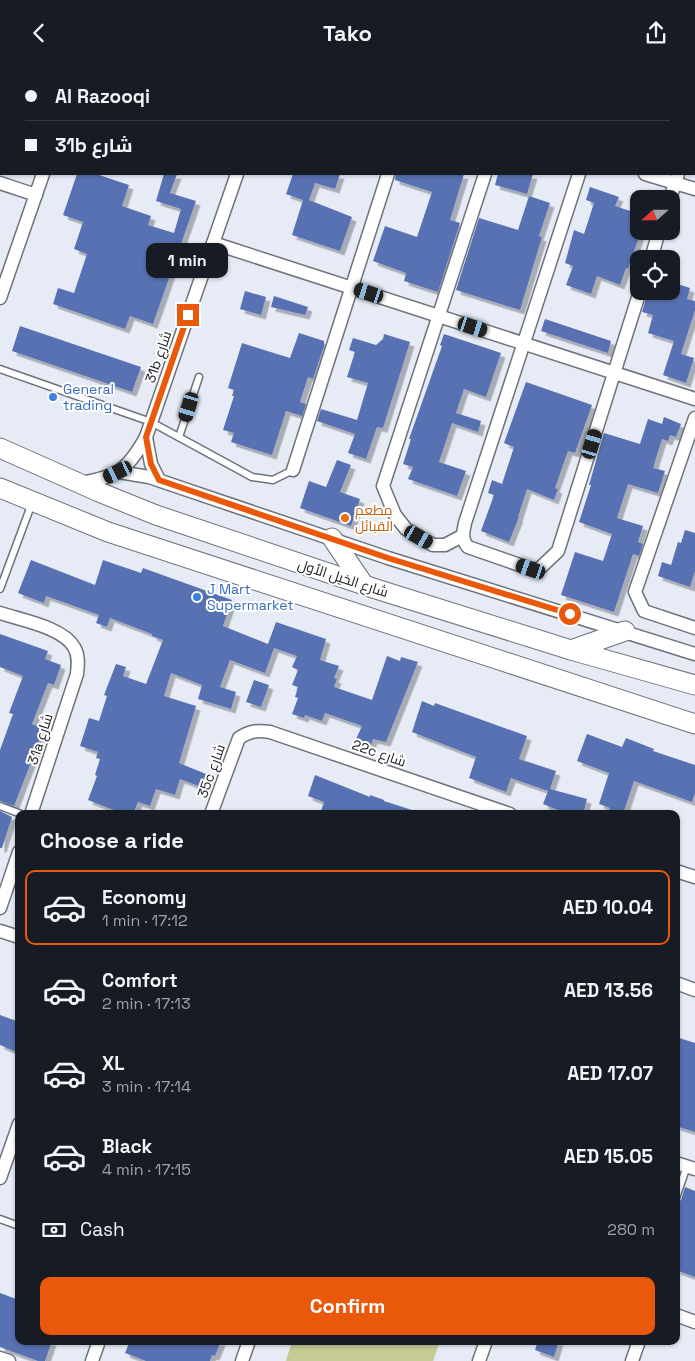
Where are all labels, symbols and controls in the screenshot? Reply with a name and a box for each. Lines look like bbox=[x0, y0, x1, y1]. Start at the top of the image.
icon: back bbox=[25, 19, 53, 47]
text: Tako bbox=[323, 19, 372, 47]
icon: share bbox=[642, 19, 670, 47]
text: Al Razooqi bbox=[55, 84, 150, 109]
text: 31b شارع bbox=[55, 133, 132, 158]
north arrow bbox=[630, 190, 680, 240]
map controls bbox=[630, 190, 680, 300]
callout: 1 min bbox=[147, 243, 229, 277]
text: 1 min bbox=[167, 250, 207, 271]
button: locate bbox=[630, 250, 680, 300]
car bbox=[352, 281, 385, 305]
route end bbox=[177, 304, 199, 326]
car bbox=[456, 315, 489, 339]
street label: 31b شارع bbox=[141, 329, 175, 385]
place label: General trading bbox=[63, 380, 114, 414]
car bbox=[177, 390, 200, 424]
marker: General trading bbox=[47, 391, 59, 403]
car bbox=[580, 427, 603, 461]
car bbox=[101, 459, 134, 485]
place label: مطعم القبائل bbox=[355, 501, 393, 535]
marker: مطعم القبائل bbox=[339, 512, 351, 524]
car bbox=[402, 523, 435, 551]
street label: شارع الخيل الأول bbox=[296, 555, 390, 601]
car bbox=[514, 557, 547, 581]
place label: J Mart Supermarket bbox=[207, 580, 294, 614]
marker: J Mart Supermarket bbox=[191, 591, 203, 603]
route start bbox=[559, 603, 581, 625]
street label: 31a شارع bbox=[23, 711, 57, 767]
street label: 22c شارع bbox=[350, 735, 408, 771]
street label: 35c شارع bbox=[193, 742, 229, 800]
text: Choose a ride bbox=[40, 826, 184, 854]
icon: car bbox=[42, 885, 87, 930]
text: Economy bbox=[102, 885, 186, 910]
text: AED 10.04 bbox=[562, 895, 653, 920]
text: 1 min · 17:12 bbox=[102, 910, 188, 931]
icon: car bbox=[42, 968, 87, 1013]
text: Comfort bbox=[102, 968, 178, 993]
text: AED 13.56 bbox=[564, 978, 653, 1003]
text: 2 min · 17:13 bbox=[102, 993, 191, 1014]
icon: car bbox=[42, 1051, 87, 1096]
text: XL bbox=[102, 1051, 125, 1076]
text: AED 17.07 bbox=[567, 1061, 653, 1086]
text: 3 min · 17:14 bbox=[102, 1076, 191, 1097]
icon: car bbox=[42, 1134, 87, 1179]
text: Black bbox=[102, 1134, 152, 1159]
text: AED 15.05 bbox=[564, 1144, 653, 1169]
text: 4 min · 17:15 bbox=[102, 1159, 191, 1180]
icon: cash bbox=[40, 1216, 68, 1244]
text: Cash bbox=[80, 1217, 125, 1242]
text: 280 m bbox=[607, 1219, 655, 1240]
button: Confirm bbox=[40, 1277, 655, 1335]

